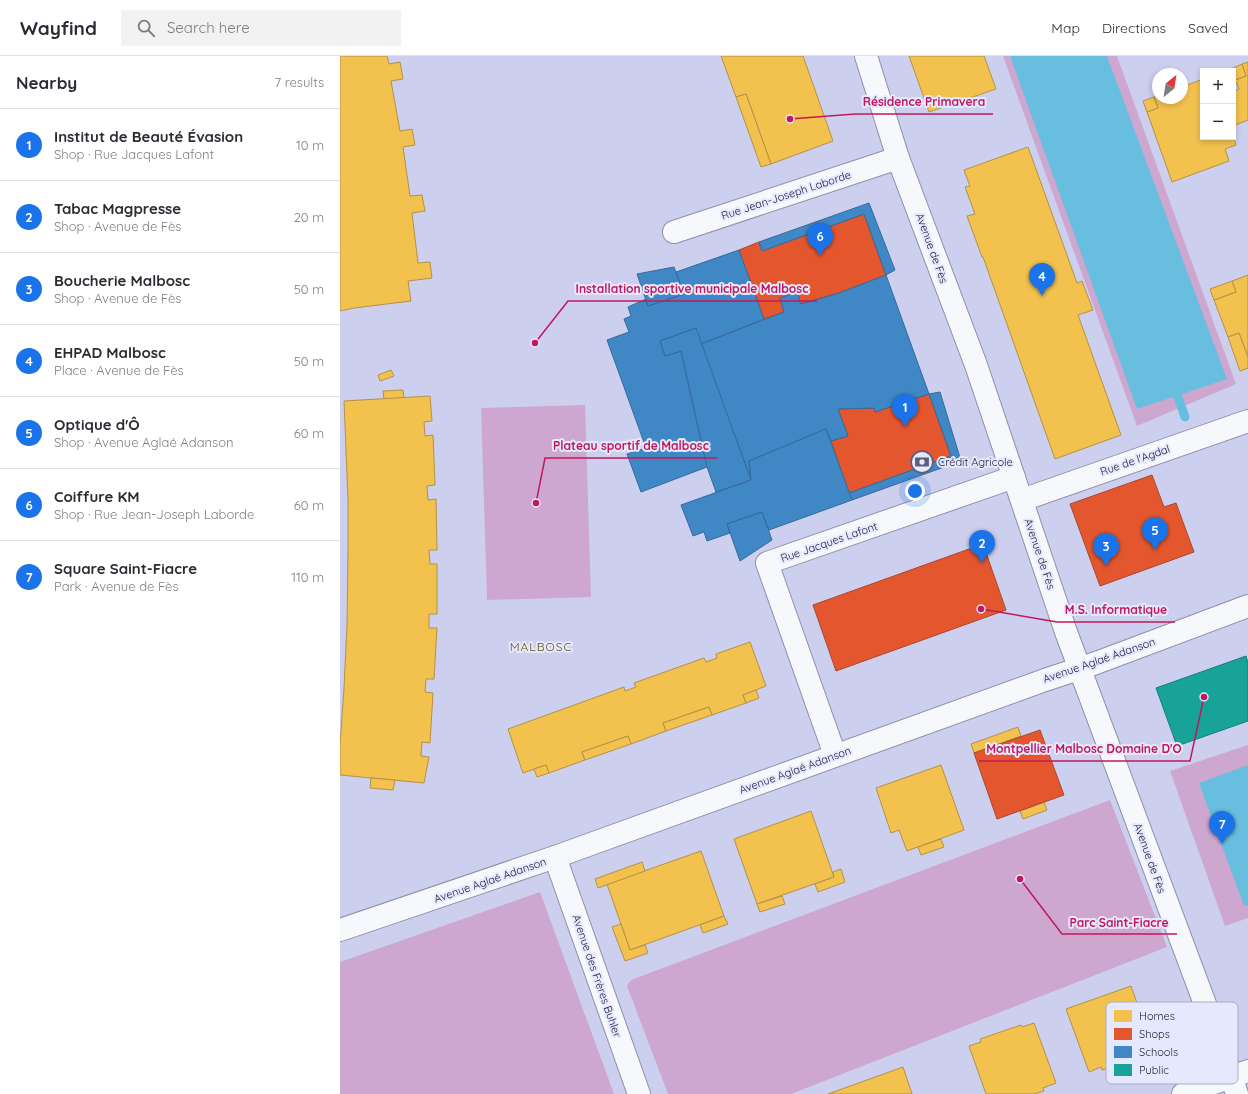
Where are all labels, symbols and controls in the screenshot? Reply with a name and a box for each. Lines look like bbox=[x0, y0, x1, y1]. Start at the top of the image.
search box bbox=[121, 10, 401, 46]
text: Wayfind bbox=[20, 16, 97, 40]
icon: search bbox=[135, 17, 157, 39]
text: Search here bbox=[167, 18, 250, 37]
text: Map bbox=[1051, 19, 1080, 37]
text: Directions bbox=[1102, 19, 1166, 37]
text: Saved bbox=[1188, 19, 1228, 37]
north arrow bbox=[1152, 68, 1188, 104]
map controls bbox=[1200, 68, 1236, 140]
button: + bbox=[1200, 68, 1236, 104]
text: Nearby bbox=[16, 72, 77, 93]
text: 7 results bbox=[275, 74, 324, 90]
callout: Résidence Primavera bbox=[855, 90, 993, 114]
text: Résidence Primavera bbox=[863, 94, 985, 109]
button: − bbox=[1200, 104, 1236, 140]
text: Institut de Beauté Évasion bbox=[54, 127, 243, 146]
text: 1 bbox=[26, 137, 32, 153]
text: 10 m bbox=[296, 137, 324, 153]
text: Shop · Rue Jacques Lafont bbox=[54, 146, 214, 162]
street label: Rue Jean-Joseph Laborde bbox=[719, 167, 853, 223]
text: Tabac Magpresse bbox=[54, 199, 181, 218]
text: 2 bbox=[25, 209, 33, 225]
text: 20 m bbox=[294, 209, 324, 225]
street label: Avenue de Fès bbox=[913, 211, 951, 285]
text: Shop · Avenue de Fès bbox=[54, 218, 181, 234]
pin: 6 bbox=[807, 223, 833, 256]
pin: 4 bbox=[1029, 263, 1055, 296]
text: Boucherie Malbosc bbox=[54, 271, 190, 290]
callout: Installation sportive municipale Malbosc bbox=[568, 277, 817, 301]
text: 3 bbox=[26, 281, 32, 297]
text: 50 m bbox=[294, 281, 324, 297]
text: Installation sportive municipale Malbosc bbox=[576, 281, 808, 296]
text: Shop · Avenue de Fès bbox=[54, 290, 181, 306]
text: EHPAD Malbosc bbox=[54, 343, 166, 362]
text: 4 bbox=[25, 353, 33, 369]
text: 50 m bbox=[294, 353, 324, 369]
text: Place · Avenue de Fès bbox=[54, 362, 184, 378]
pin: 1 bbox=[892, 394, 918, 427]
text: Optique d'Ô bbox=[54, 415, 140, 434]
text: 5 bbox=[25, 425, 33, 441]
text: 60 m bbox=[294, 425, 324, 441]
text: Shop · Avenue Aglaé Adanson bbox=[54, 434, 234, 450]
callout: Plateau sportif de Malbosc bbox=[545, 434, 717, 458]
text: Plateau sportif de Malbosc bbox=[553, 438, 709, 453]
street label: Rue de l'Agdal bbox=[1098, 442, 1172, 478]
bank icon: Crédit Agricole bbox=[909, 449, 935, 475]
place label: Crédit Agricole bbox=[938, 455, 1013, 469]
your location bbox=[905, 481, 925, 501]
text: Coiffure KM bbox=[54, 487, 140, 506]
text: 6 bbox=[25, 497, 33, 513]
text: 60 m bbox=[294, 497, 324, 513]
text: Shop · Rue Jean-Joseph Laborde bbox=[54, 506, 254, 522]
street label: Avenue de Fès bbox=[1021, 517, 1059, 591]
pin: 5 bbox=[1142, 517, 1168, 550]
street label: Rue Jacques Lafont bbox=[779, 519, 880, 565]
pin: 2 bbox=[969, 530, 995, 563]
pin: 3 bbox=[1093, 533, 1119, 566]
text: Square Saint-Fiacre bbox=[54, 559, 197, 578]
text: 7 bbox=[25, 569, 33, 585]
text: 110 m bbox=[291, 569, 324, 585]
text: Park · Avenue de Fès bbox=[54, 578, 179, 594]
callout: M.S. Informatique bbox=[1057, 598, 1175, 622]
text: M.S. Informatique bbox=[1065, 602, 1167, 617]
street label: Avenue Aglaé Adanson bbox=[1041, 634, 1157, 686]
district label: MALBOSC bbox=[510, 639, 572, 654]
callout: Montpellier Malbosc Domaine D'O bbox=[979, 737, 1190, 761]
text: Montpellier Malbosc Domaine D'O bbox=[986, 741, 1182, 756]
street label: Avenue Aglaé Adanson bbox=[737, 743, 853, 797]
pin: 7 bbox=[1209, 811, 1235, 844]
street label: Avenue de Fès bbox=[1131, 821, 1169, 895]
street label: Avenue Aglaé Adanson bbox=[432, 854, 548, 906]
callout: Parc Saint-Fiacre bbox=[1062, 910, 1177, 934]
street label: Avenue des Frères Buhler bbox=[569, 913, 625, 1040]
text: Parc Saint-Fiacre bbox=[1070, 915, 1168, 930]
legend bbox=[1106, 1002, 1238, 1084]
text: Homes bbox=[1139, 1009, 1175, 1023]
text: Shops bbox=[1139, 1027, 1170, 1041]
text: Schools bbox=[1139, 1045, 1178, 1059]
text: Public bbox=[1139, 1063, 1169, 1077]

